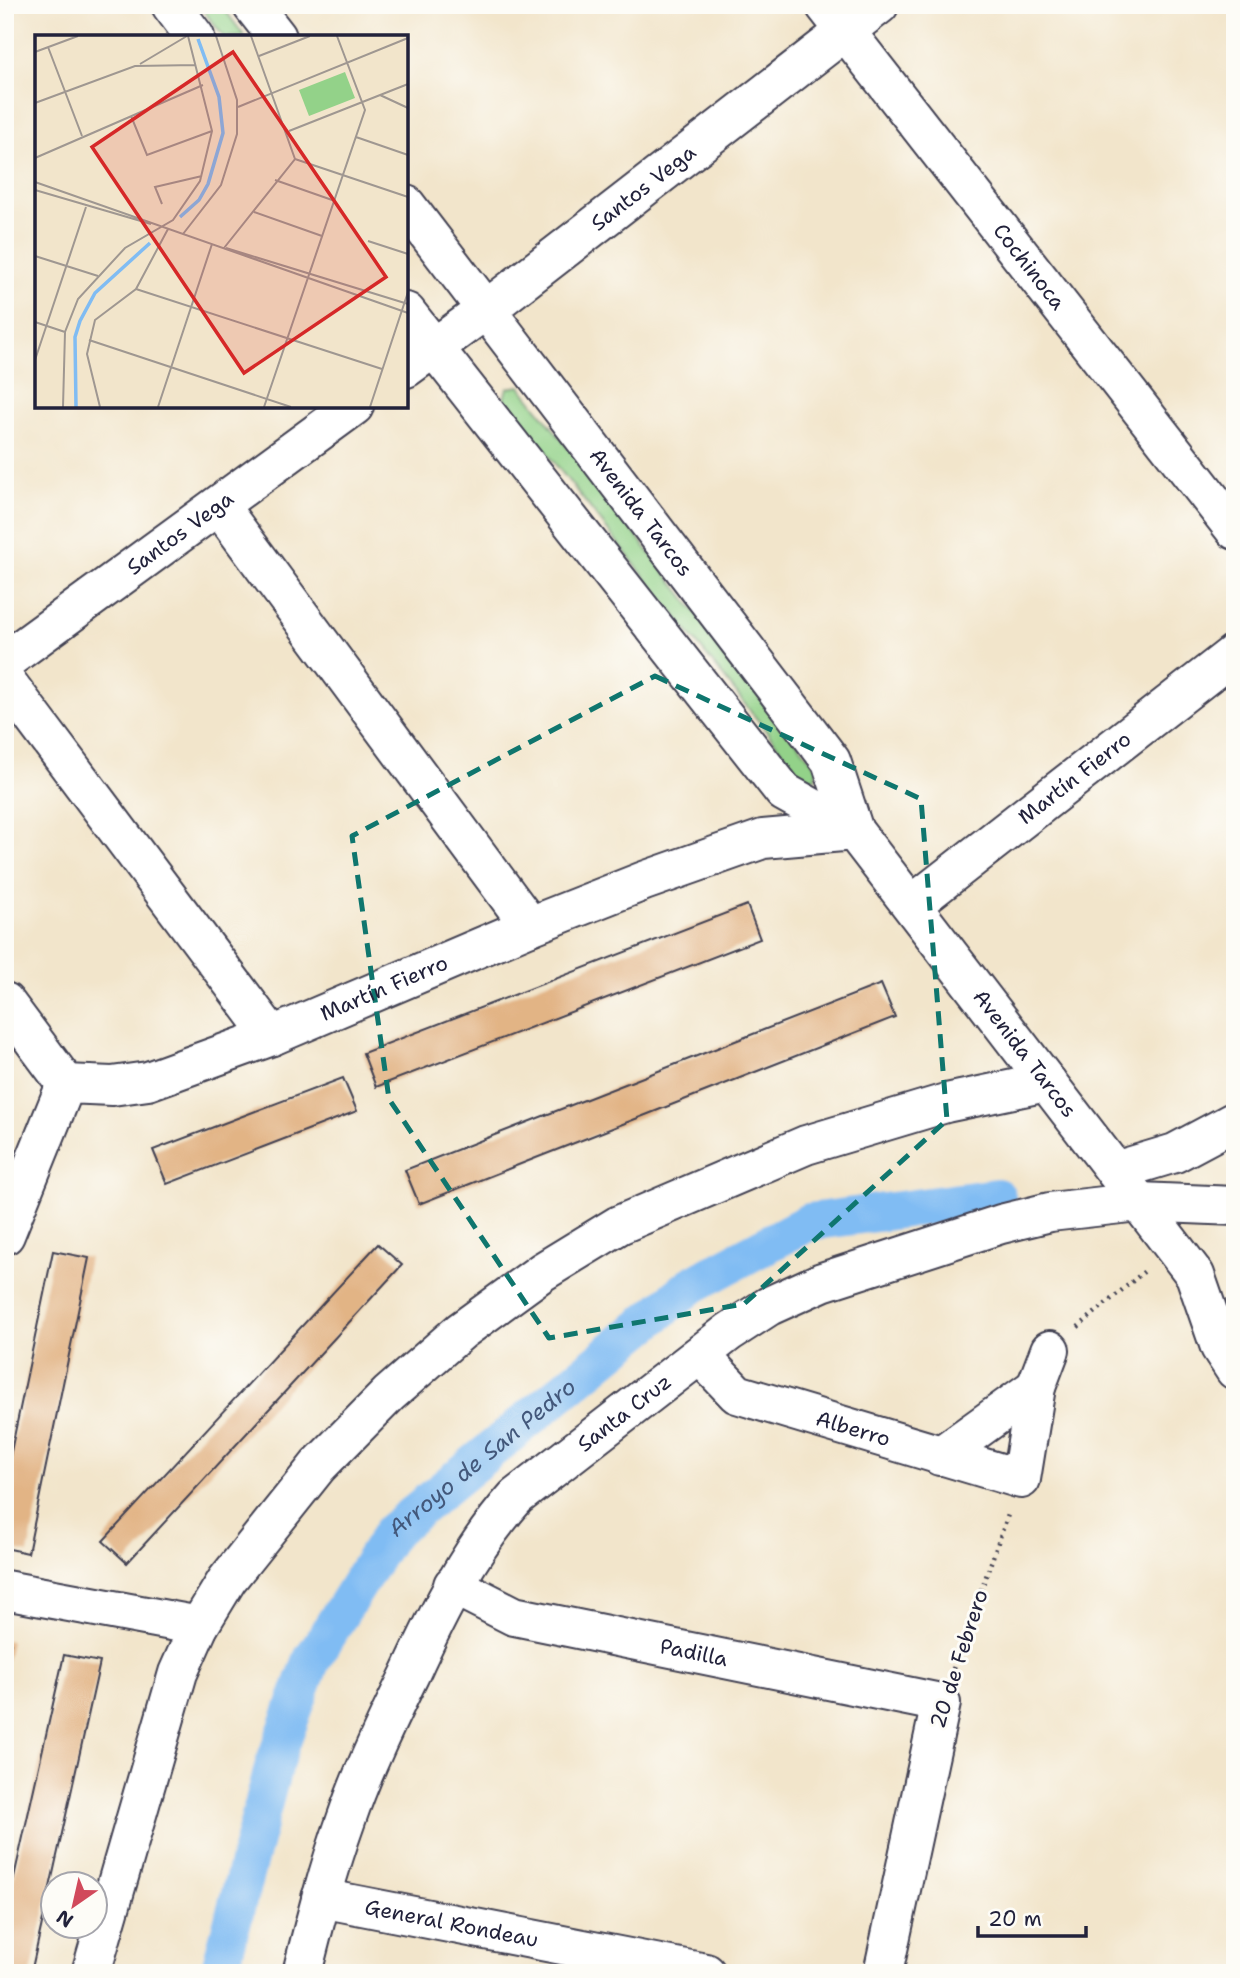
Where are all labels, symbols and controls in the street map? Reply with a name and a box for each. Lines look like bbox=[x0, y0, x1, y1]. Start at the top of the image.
inset map bbox=[35, 35, 408, 408]
street label: Santos Vega bbox=[585, 138, 702, 237]
street label: Cochinoca bbox=[987, 218, 1072, 316]
street label: Avenida Tarcos bbox=[583, 443, 699, 582]
street label: Santos Vega bbox=[121, 485, 239, 581]
street label: Martín Fierro bbox=[1012, 725, 1137, 831]
street label: Martín Fierro bbox=[316, 949, 452, 1028]
street label: Avenida Tarcos bbox=[967, 984, 1083, 1123]
street label: Santa Cruz bbox=[572, 1368, 677, 1458]
water label: Arroyo de San Pedro bbox=[382, 1371, 582, 1543]
street label: Alberro bbox=[813, 1404, 894, 1453]
street label: 20 de Febrero bbox=[923, 1586, 995, 1732]
street label: Padilla bbox=[657, 1632, 730, 1673]
north arrow bbox=[38, 1870, 108, 1940]
street label: General Rondeau bbox=[362, 1893, 541, 1954]
scale bar bbox=[978, 1894, 1086, 1938]
text: N bbox=[52, 1904, 78, 1933]
text: 20 m bbox=[988, 1905, 1042, 1933]

